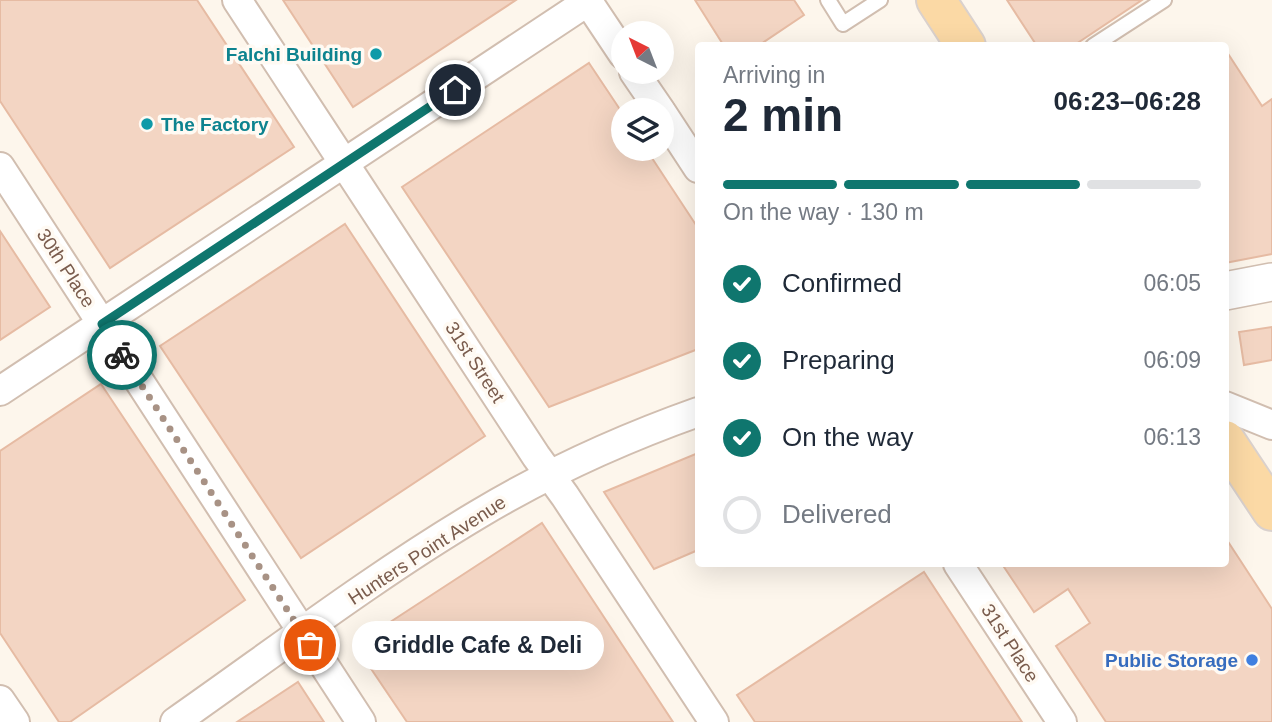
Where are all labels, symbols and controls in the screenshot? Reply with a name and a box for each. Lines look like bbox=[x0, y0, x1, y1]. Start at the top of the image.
north arrow bbox=[611, 21, 674, 84]
map controls bbox=[611, 21, 674, 161]
place label: Falchi Building bbox=[226, 44, 362, 65]
marker: Falchi Building bbox=[368, 46, 384, 62]
pin bbox=[425, 60, 485, 120]
text: Arriving in bbox=[723, 62, 825, 88]
icon: home bbox=[436, 71, 474, 109]
text: 06:23–06:28 bbox=[1054, 86, 1201, 116]
text: 2 min bbox=[723, 89, 843, 141]
button: layers bbox=[611, 98, 674, 161]
place label: The Factory bbox=[161, 114, 269, 135]
marker: The Factory bbox=[139, 116, 155, 132]
text: On the way · 130 m bbox=[723, 199, 924, 225]
street label: 30th Place bbox=[33, 225, 99, 311]
icon: check bbox=[723, 265, 761, 303]
text: Confirmed bbox=[782, 268, 902, 298]
text: 06:05 bbox=[1143, 270, 1201, 296]
street label: 31st Street bbox=[441, 318, 509, 407]
courier bbox=[87, 320, 157, 390]
icon: bike bbox=[103, 336, 141, 374]
icon: check bbox=[723, 342, 761, 380]
text: Preparing bbox=[782, 345, 895, 375]
text: 06:09 bbox=[1143, 347, 1201, 373]
icon: check bbox=[723, 419, 761, 457]
text: On the way bbox=[782, 422, 914, 452]
text: 06:13 bbox=[1143, 424, 1201, 450]
street label: Hunters Point Avenue bbox=[344, 491, 510, 609]
text: Delivered bbox=[782, 499, 892, 529]
street label: 31st Place bbox=[977, 600, 1043, 686]
pin bbox=[280, 615, 340, 675]
callout: Griddle Cafe & Deli bbox=[352, 620, 604, 670]
icon: bag bbox=[291, 626, 329, 664]
text: Griddle Cafe & Deli bbox=[374, 632, 582, 658]
place label: Public Storage bbox=[1105, 650, 1238, 671]
marker: Public Storage bbox=[1244, 652, 1260, 668]

